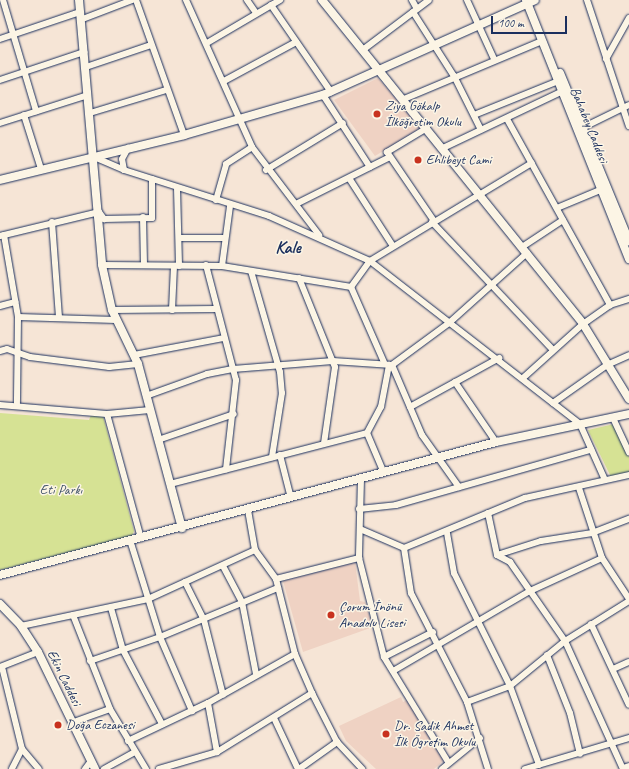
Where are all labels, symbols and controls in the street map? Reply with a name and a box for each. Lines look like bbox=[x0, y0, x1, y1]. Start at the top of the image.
scale bar bbox=[493, 8, 569, 34]
text: 100 m bbox=[498, 15, 524, 31]
street label: Bahabey Caddesi bbox=[566, 85, 612, 165]
place label: Ziya Gökalp İlköğretim Okulu bbox=[385, 98, 461, 130]
marker: Ziya Gökalp İlköğretim Okulu bbox=[372, 109, 382, 119]
place label: Ehlibeyt Cami bbox=[426, 152, 492, 168]
marker: Ehlibeyt Cami bbox=[413, 155, 423, 165]
district label: Kale bbox=[275, 236, 301, 258]
park label: Eti Parkı bbox=[40, 482, 82, 498]
place label: Çorum İnönü Anadolu Lisesi bbox=[339, 599, 405, 632]
marker: Çorum İnönü Anadolu Lisesi bbox=[326, 610, 336, 620]
street label: Ekin Caddesi bbox=[43, 647, 85, 709]
place label: Doğa Eczanesi bbox=[66, 717, 135, 733]
place label: Dr. Sadik Ahmet İlk Ögretim Okulu bbox=[394, 718, 476, 750]
marker: Doğa Eczanesi bbox=[53, 720, 63, 730]
marker: Dr. Sadik Ahmet İlk Ögretim Okulu bbox=[381, 729, 391, 739]

